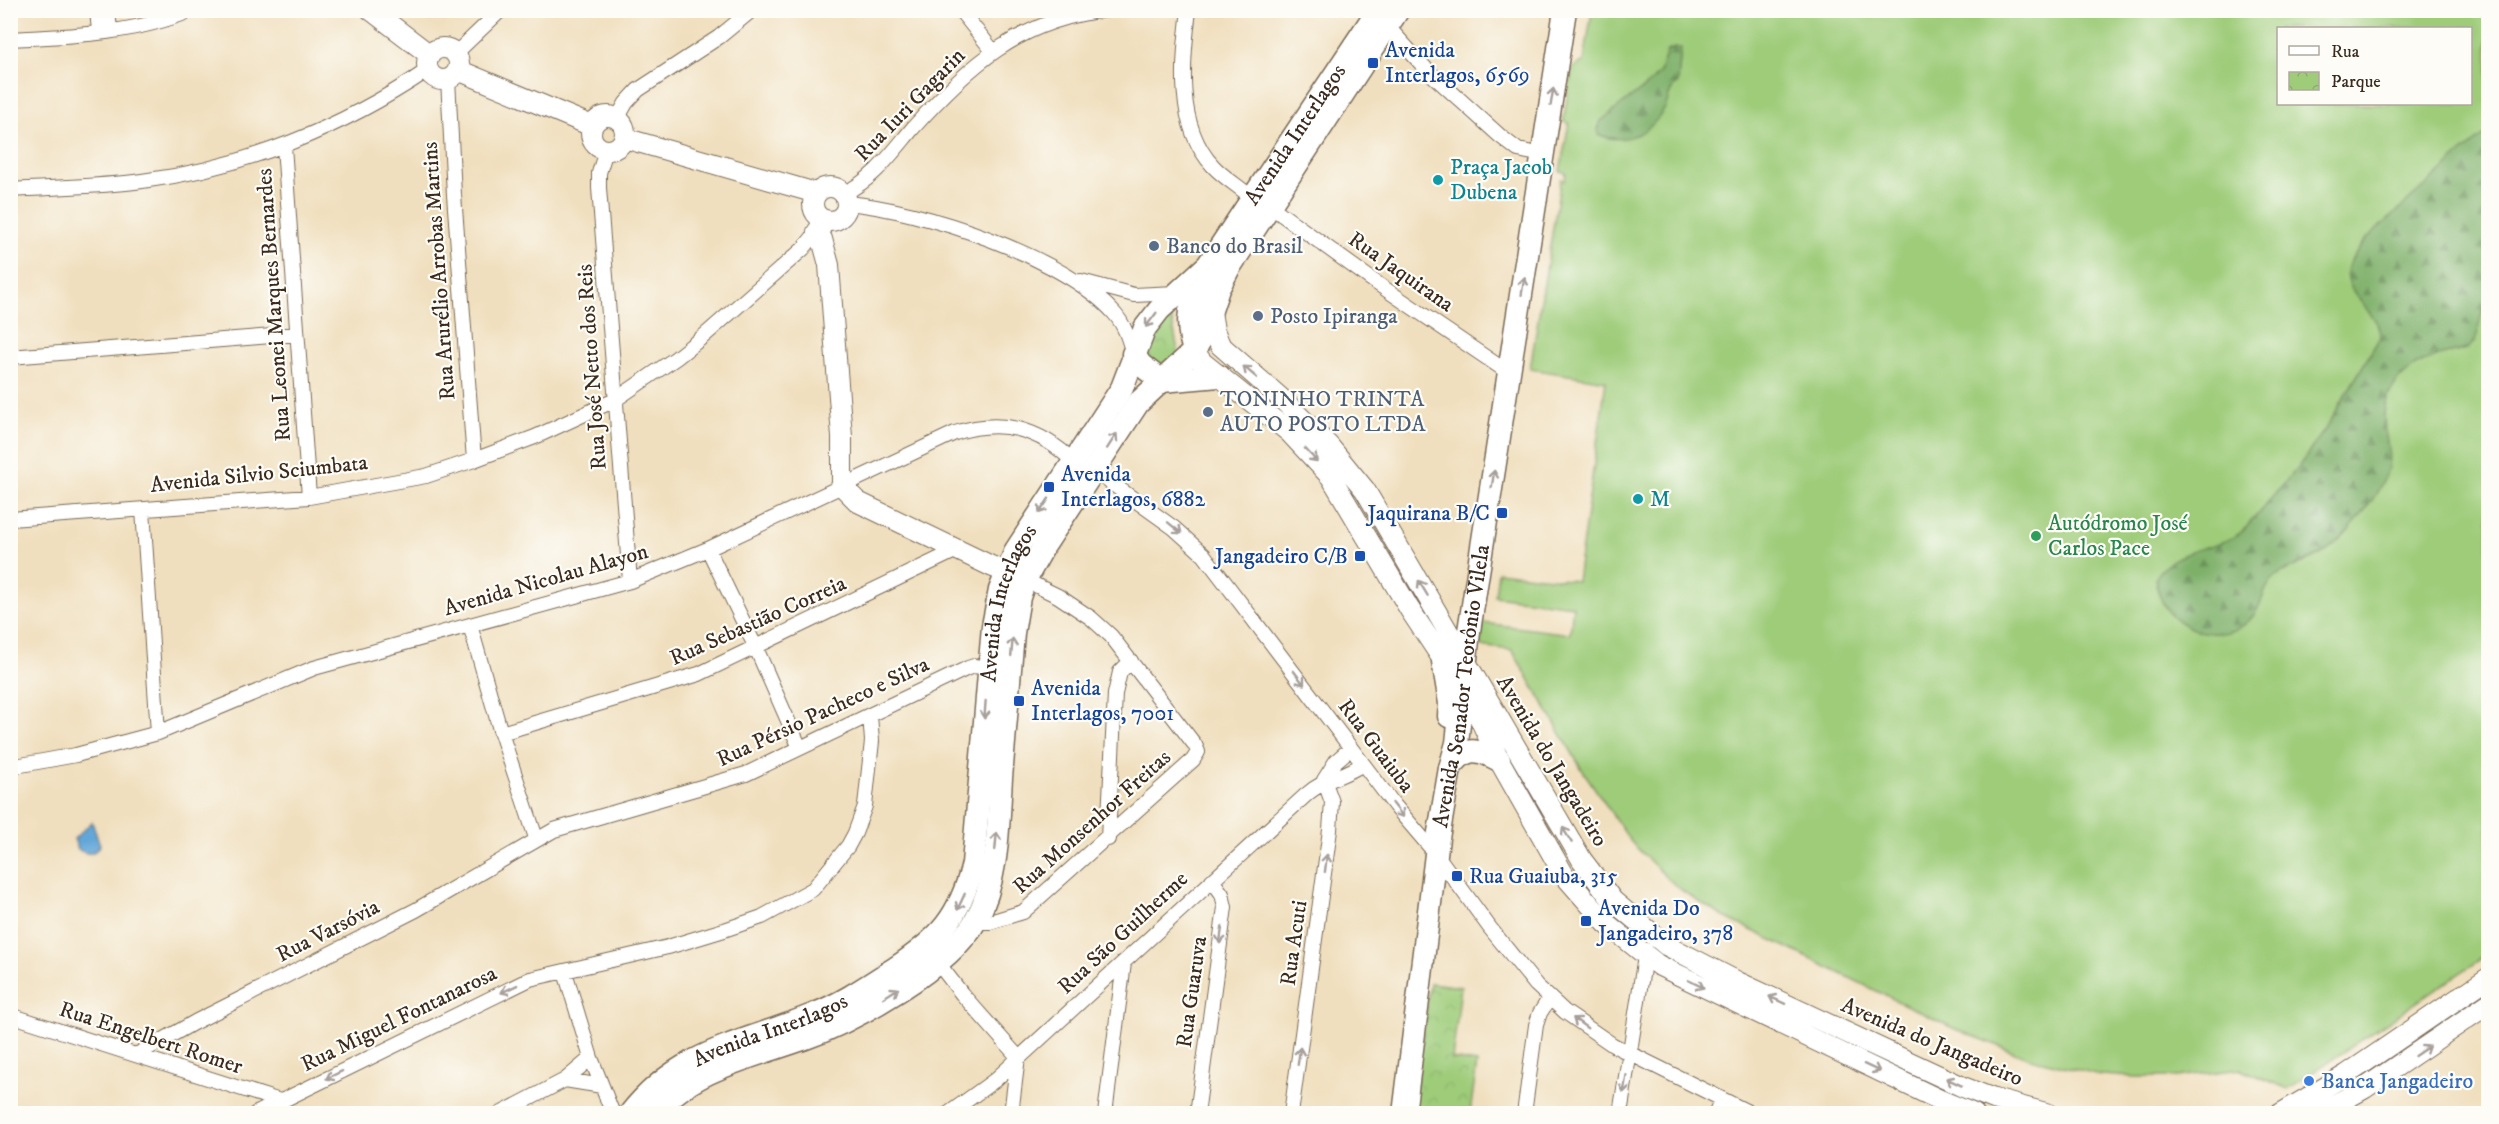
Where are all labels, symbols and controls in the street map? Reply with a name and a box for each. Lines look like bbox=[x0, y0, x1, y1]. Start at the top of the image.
legend bbox=[2277, 27, 2472, 105]
place label: Avenida Interlagos, 6569 bbox=[1385, 37, 1530, 89]
text: Rua bbox=[2331, 41, 2360, 63]
street label: Rua Iuri Gagarin bbox=[849, 42, 971, 167]
marker: Avenida Interlagos, 6569 bbox=[1366, 56, 1380, 70]
street label: Avenida Interlagos bbox=[1238, 59, 1352, 210]
text: Parque bbox=[2331, 71, 2381, 93]
one-way arrow bbox=[1547, 88, 1558, 108]
street label: Rua Arurélio Arrobas Martins bbox=[416, 141, 462, 401]
place label: Praça Jacob Dubena bbox=[1450, 154, 1552, 206]
street label: Rua Leonei Marques Bernardes bbox=[251, 168, 297, 442]
marker: Praça Jacob Dubena bbox=[1431, 173, 1445, 187]
street label: Rua Jaquirana bbox=[1343, 226, 1459, 319]
place label: Banco do Brasil bbox=[1166, 233, 1303, 260]
marker: Banco do Brasil bbox=[1147, 239, 1161, 253]
street label: Rua José Netto dos Reis bbox=[571, 263, 613, 471]
one-way arrow bbox=[1518, 277, 1529, 297]
place label: Posto Ipiranga bbox=[1270, 303, 1398, 330]
marker: Posto Ipiranga bbox=[1251, 309, 1265, 323]
one-way arrow bbox=[1145, 312, 1158, 328]
one-way arrow bbox=[1242, 366, 1258, 379]
place label: TONINHO TRINTA AUTO POSTO LTDA bbox=[1220, 386, 1426, 438]
marker: TONINHO TRINTA AUTO POSTO LTDA bbox=[1201, 405, 1215, 419]
one-way arrow bbox=[1106, 433, 1118, 450]
one-way arrow bbox=[1304, 448, 1318, 463]
street label: Avenida Silvio Sciumbata bbox=[149, 449, 370, 499]
place label: Avenida Interlagos, 6882 bbox=[1061, 461, 1205, 513]
one-way arrow bbox=[1487, 469, 1498, 489]
marker: Avenida Interlagos, 6882 bbox=[1042, 480, 1056, 494]
place label: M bbox=[1650, 486, 1670, 513]
marker: M bbox=[1631, 492, 1645, 506]
one-way arrow bbox=[1038, 498, 1050, 514]
place label: Jaquirana B/C bbox=[1366, 500, 1490, 527]
marker: Jaquirana B/C bbox=[1495, 506, 1509, 520]
place label: Autódromo José Carlos Pace bbox=[2048, 510, 2188, 562]
street label: Avenida Interlagos bbox=[975, 519, 1043, 683]
one-way arrow bbox=[1167, 522, 1183, 535]
marker: Autódromo José Carlos Pace bbox=[2029, 529, 2043, 543]
street label: Avenida Nicolau Alayon bbox=[441, 538, 652, 622]
street label: Avenida Senador Teotônio Vilela bbox=[1427, 542, 1496, 830]
place label: Jangadeiro C/B bbox=[1213, 543, 1348, 570]
marker: Jangadeiro C/B bbox=[1353, 549, 1367, 563]
street label: Rua Sebastião Correia bbox=[666, 570, 851, 672]
one-way arrow bbox=[1416, 580, 1428, 597]
one-way arrow bbox=[1007, 637, 1018, 657]
street label: Rua Pérsio Pacheco e Silva bbox=[713, 651, 934, 773]
one-way arrow bbox=[1292, 670, 1305, 686]
street label: Avenida do Jangadeiro bbox=[1490, 671, 1614, 851]
place label: Avenida Interlagos, 7001 bbox=[1031, 675, 1174, 727]
marker: Avenida Interlagos, 7001 bbox=[1012, 694, 1026, 708]
street label: Rua Guaiuba bbox=[1332, 694, 1420, 799]
one-way arrow bbox=[979, 699, 990, 719]
street label: Rua Monsenhor Freitas bbox=[1007, 744, 1177, 900]
one-way arrow bbox=[1392, 802, 1405, 818]
one-way arrow bbox=[1561, 827, 1573, 844]
one-way arrow bbox=[991, 832, 1002, 852]
one-way arrow bbox=[1321, 853, 1332, 873]
place label: Rua Guaiuba, 315 bbox=[1469, 863, 1618, 890]
street label: Rua São Guilherme bbox=[1052, 866, 1194, 1000]
marker: Rua Guaiuba, 315 bbox=[1450, 869, 1464, 883]
street label: Rua Varsóvia bbox=[272, 893, 385, 968]
one-way arrow bbox=[955, 893, 966, 911]
place label: Avenida Do Jangadeiro, 378 bbox=[1596, 895, 1733, 947]
street label: Rua Acuti bbox=[1275, 898, 1313, 988]
marker: Avenida Do Jangadeiro, 378 bbox=[1579, 914, 1593, 928]
one-way arrow bbox=[1216, 925, 1227, 944]
street label: Rua Guaruva bbox=[1171, 934, 1213, 1050]
street label: Rua Miguel Fontanarosa bbox=[297, 960, 502, 1078]
one-way arrow bbox=[1686, 979, 1704, 990]
one-way arrow bbox=[501, 984, 519, 996]
street label: Avenida Interlagos bbox=[688, 987, 852, 1073]
one-way arrow bbox=[883, 987, 900, 1000]
street label: Avenida do Jangadeiro bbox=[1837, 992, 2027, 1092]
one-way arrow bbox=[1769, 994, 1787, 1006]
street label: Rua Engelbert Romer bbox=[56, 996, 247, 1081]
one-way arrow bbox=[1573, 1017, 1589, 1029]
one-way arrow bbox=[2413, 1045, 2430, 1057]
one-way arrow bbox=[1293, 1046, 1304, 1066]
one-way arrow bbox=[1863, 1062, 1881, 1074]
place label: Banca Jangadeiro bbox=[2321, 1068, 2473, 1095]
one-way arrow bbox=[325, 1069, 343, 1081]
one-way arrow bbox=[1619, 1073, 1630, 1093]
marker: Banca Jangadeiro bbox=[2302, 1074, 2316, 1088]
one-way arrow bbox=[1945, 1076, 1963, 1087]

